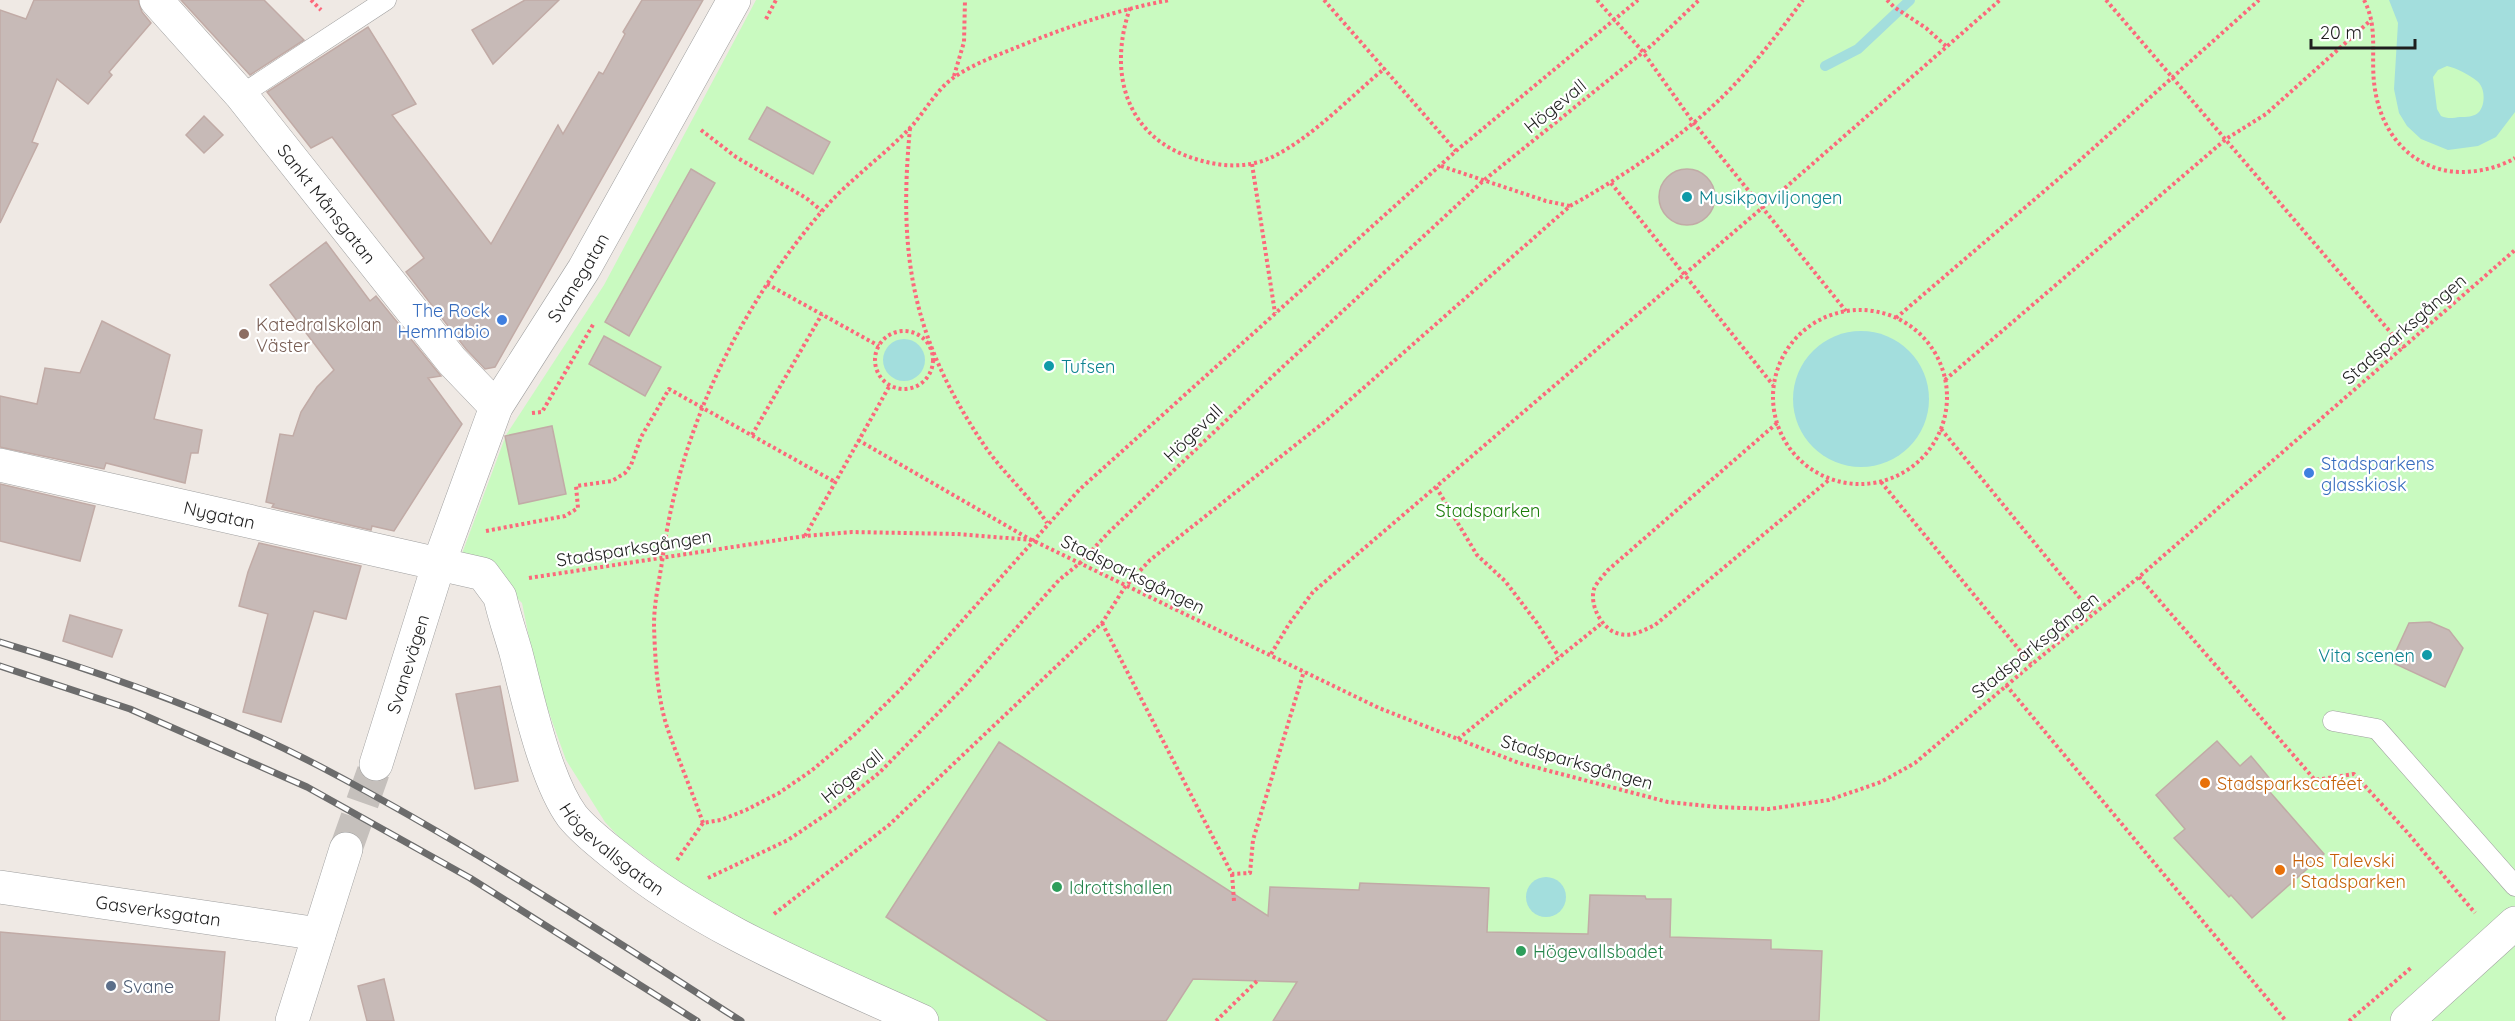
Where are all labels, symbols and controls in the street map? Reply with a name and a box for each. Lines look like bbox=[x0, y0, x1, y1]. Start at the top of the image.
scale bar bbox=[2311, 12, 2414, 50]
text: 20 m bbox=[2320, 21, 2362, 44]
street label: Högevall bbox=[1519, 74, 1591, 138]
street label: Sankt Månsgatan bbox=[273, 139, 382, 268]
place label: Musikpaviljongen bbox=[1699, 186, 1843, 209]
marker: Musikpaviljongen bbox=[1680, 190, 1694, 204]
street label: Svanegatan bbox=[542, 229, 613, 326]
street label: Stadsparksgången bbox=[2337, 269, 2471, 389]
place label: The Rock Hemmabio bbox=[397, 299, 490, 343]
place label: Katedralskolan Väster bbox=[256, 313, 382, 357]
marker: The Rock Hemmabio bbox=[495, 313, 509, 327]
marker: Katedralskolan Väster bbox=[237, 327, 251, 341]
place label: Tufsen bbox=[1061, 355, 1115, 378]
marker: Tufsen bbox=[1042, 359, 1056, 373]
street label: Högevall bbox=[1159, 399, 1227, 467]
place label: Stadsparkens glasskiosk bbox=[2321, 452, 2434, 496]
marker: Stadsparkens glasskiosk bbox=[2302, 466, 2316, 480]
street label: Nygatan bbox=[182, 495, 257, 534]
park label: Stadsparken bbox=[1435, 499, 1541, 522]
street label: Stadsparksgången bbox=[555, 524, 713, 572]
street label: Stadsparksgången bbox=[1057, 529, 1209, 619]
street label: Stadsparksgången bbox=[1967, 587, 2103, 703]
street label: Svanevägen bbox=[381, 611, 434, 716]
place label: Vita scenen bbox=[2318, 644, 2415, 667]
marker: Vita scenen bbox=[2420, 648, 2434, 662]
street label: Stadsparksgången bbox=[1498, 729, 1656, 795]
street label: Högevall bbox=[816, 744, 888, 808]
place label: Stadsparkscaféet bbox=[2217, 772, 2363, 795]
marker: Stadsparkscaféet bbox=[2198, 776, 2212, 790]
street label: Högevallsgatan bbox=[555, 798, 669, 900]
place label: Hos Talevski i Stadsparken bbox=[2292, 849, 2406, 893]
marker: Hos Talevski i Stadsparken bbox=[2273, 863, 2287, 877]
place label: Idrottshallen bbox=[1069, 876, 1173, 899]
marker: Idrottshallen bbox=[1050, 880, 1064, 894]
street label: Gasverksgatan bbox=[94, 890, 222, 931]
place label: Högevallsbadet bbox=[1533, 940, 1664, 963]
marker: Högevallsbadet bbox=[1514, 944, 1528, 958]
place label: Svane bbox=[123, 975, 174, 998]
marker: Svane bbox=[104, 979, 118, 993]

